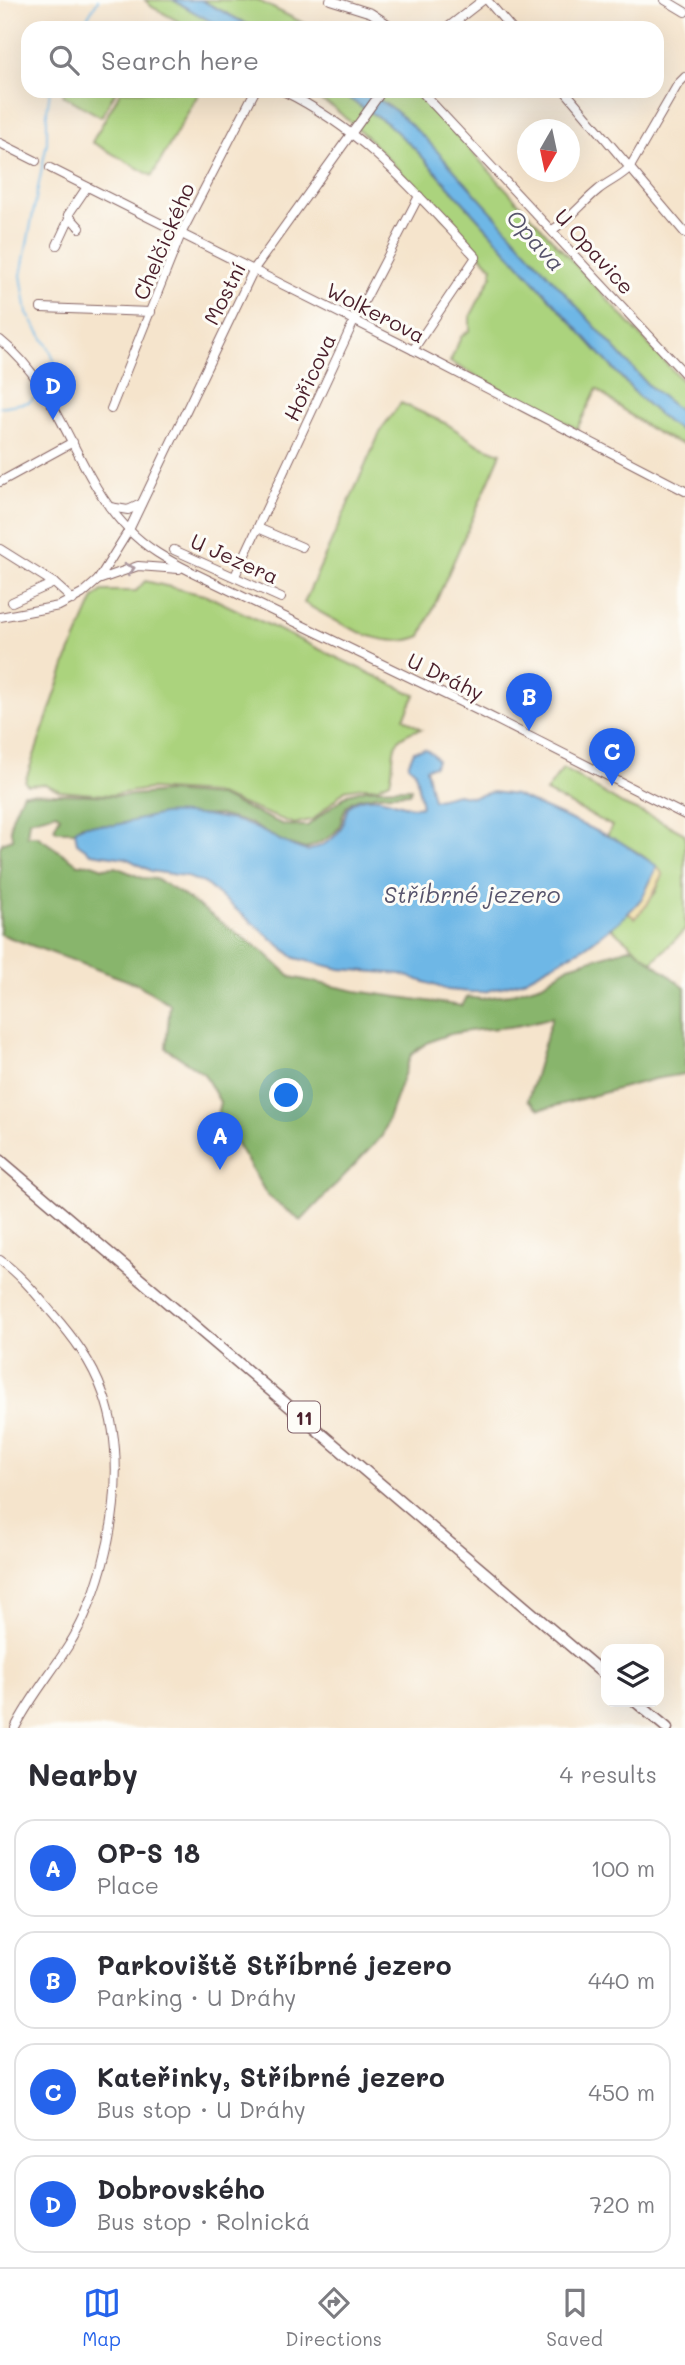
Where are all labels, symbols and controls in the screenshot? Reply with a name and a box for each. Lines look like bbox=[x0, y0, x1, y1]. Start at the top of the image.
search box bbox=[21, 21, 664, 98]
icon: search bbox=[45, 41, 83, 79]
text: Search here bbox=[101, 43, 259, 77]
north arrow bbox=[517, 119, 580, 182]
street label: Chelčického bbox=[126, 178, 200, 304]
street label: U Opavice bbox=[549, 202, 641, 300]
water label: Opava bbox=[500, 203, 572, 277]
street label: Mostní bbox=[197, 257, 251, 329]
street label: Wolkerova bbox=[322, 276, 430, 348]
street label: Hořicova bbox=[277, 329, 341, 425]
pin: D bbox=[30, 362, 76, 420]
street label: U Jezera bbox=[187, 527, 283, 589]
one-way arrow bbox=[123, 562, 135, 577]
street label: U Dráhy bbox=[403, 646, 489, 706]
pin: B bbox=[506, 673, 552, 731]
pin: C bbox=[589, 728, 635, 786]
water label: Stříbrné jezero bbox=[384, 879, 560, 909]
your location bbox=[269, 1078, 303, 1112]
pin: A bbox=[197, 1112, 243, 1170]
road number: 11 bbox=[288, 1401, 320, 1432]
map controls bbox=[601, 1644, 664, 1707]
button: layers bbox=[601, 1644, 664, 1707]
text: Nearby bbox=[28, 1754, 138, 1794]
text: 4 results bbox=[560, 1759, 657, 1789]
text: OP-S 18 bbox=[97, 1836, 200, 1870]
text: A bbox=[45, 1853, 61, 1883]
text: 100 m bbox=[591, 1853, 655, 1883]
text: Place bbox=[97, 1870, 159, 1900]
text: Parkoviště Stříbrné jezero bbox=[97, 1948, 452, 1982]
text: B bbox=[45, 1965, 61, 1995]
text: 440 m bbox=[588, 1965, 655, 1995]
text: Parking · U Dráhy bbox=[97, 1982, 296, 2012]
text: Kateřinky, Stříbrné jezero bbox=[97, 2060, 445, 2094]
text: C bbox=[44, 2077, 62, 2107]
text: 450 m bbox=[588, 2077, 655, 2107]
text: Bus stop · U Dráhy bbox=[97, 2094, 306, 2124]
text: Dobrovského bbox=[97, 2172, 265, 2206]
text: D bbox=[45, 2189, 61, 2219]
text: 720 m bbox=[590, 2189, 655, 2219]
text: Bus stop · Rolnická bbox=[97, 2206, 310, 2236]
tab: Map bbox=[82, 2284, 121, 2351]
tab: Directions bbox=[285, 2284, 382, 2351]
tab: Saved bbox=[546, 2284, 603, 2351]

